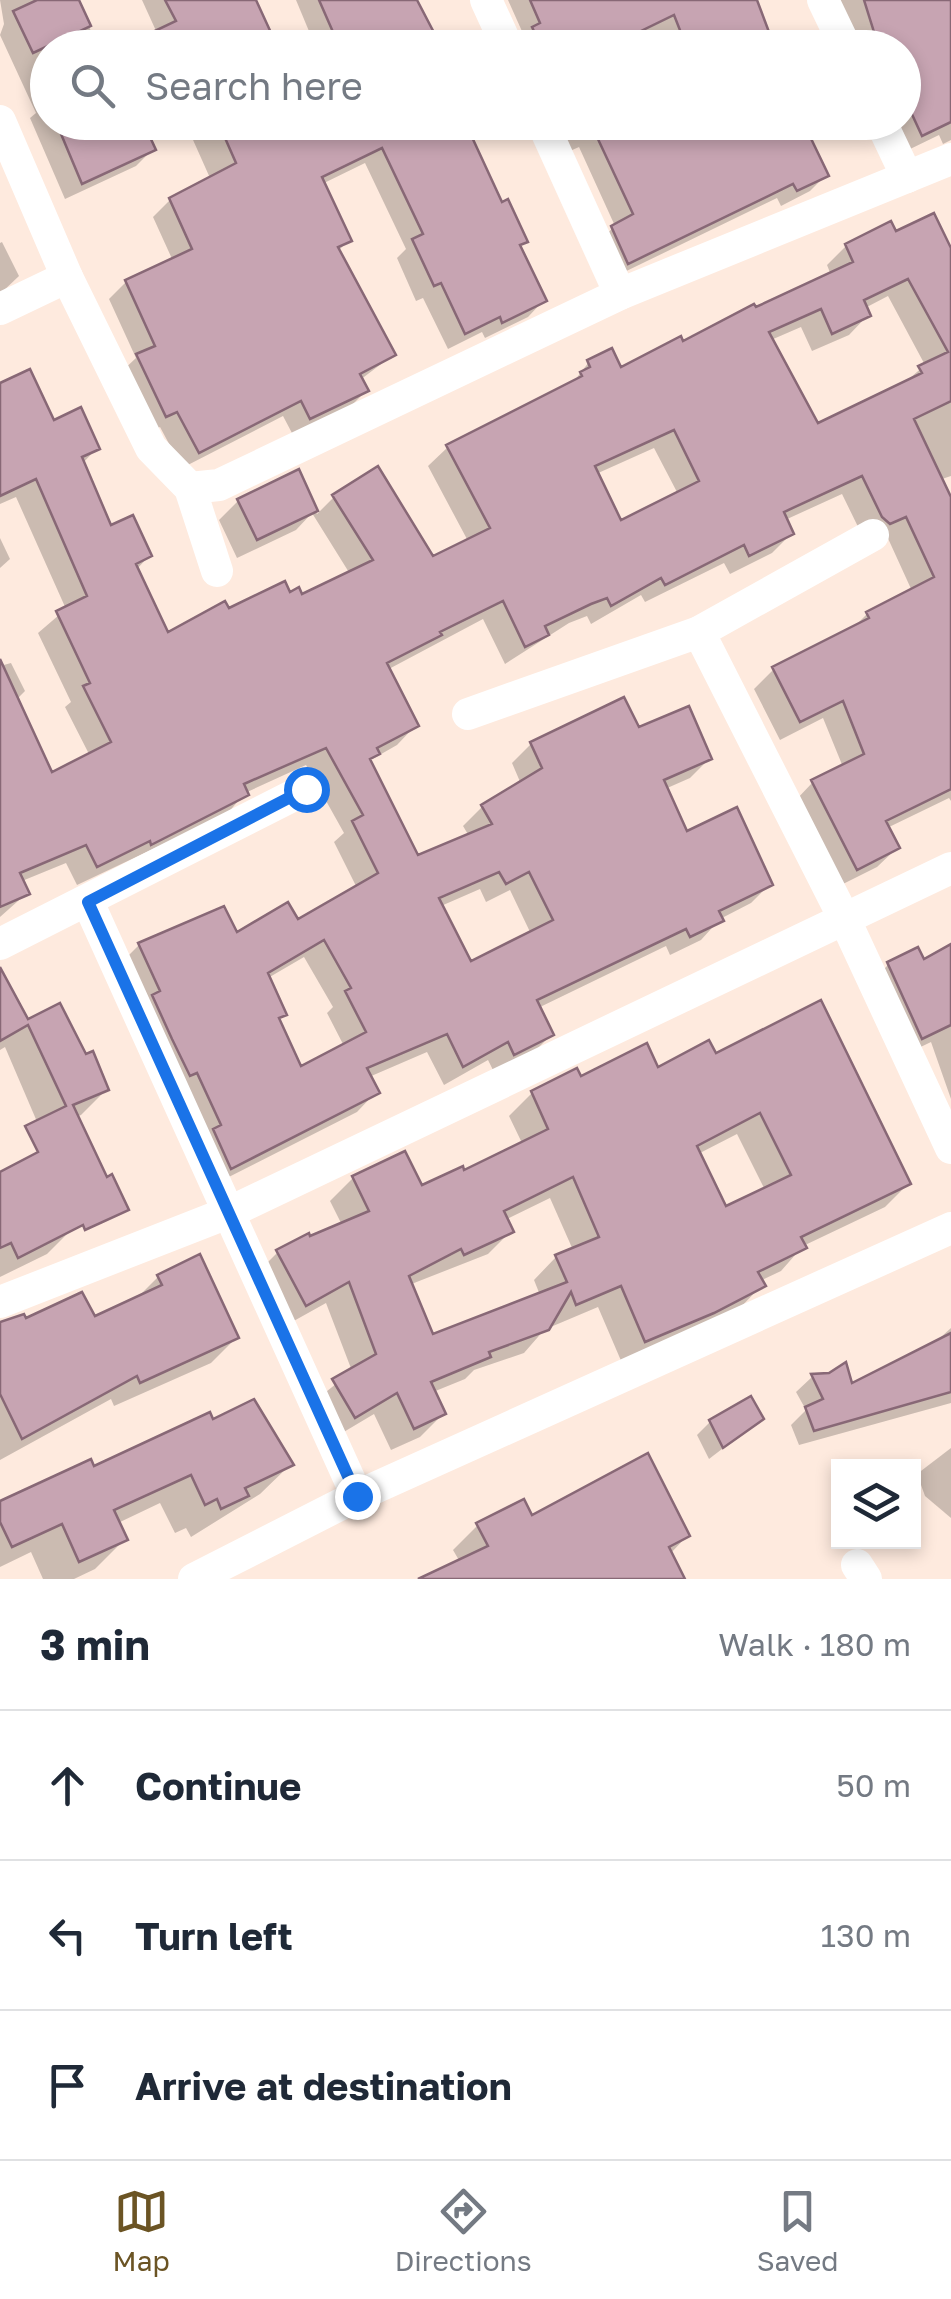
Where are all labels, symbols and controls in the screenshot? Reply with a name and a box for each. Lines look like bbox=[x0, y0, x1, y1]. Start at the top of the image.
search box bbox=[30, 30, 921, 140]
icon: search bbox=[65, 58, 120, 113]
text: Search here bbox=[145, 63, 363, 108]
route start bbox=[284, 767, 330, 813]
map controls bbox=[831, 1459, 921, 1549]
button: layers bbox=[831, 1459, 921, 1549]
route end bbox=[335, 1474, 381, 1520]
text: 3 min bbox=[40, 1619, 150, 1669]
text: Walk · 180 m bbox=[718, 1625, 911, 1663]
icon: ahead bbox=[40, 1758, 95, 1813]
text: Continue bbox=[135, 1763, 301, 1808]
text: 50 m bbox=[836, 1766, 911, 1804]
icon: left bbox=[40, 1908, 95, 1963]
text: Turn left bbox=[135, 1913, 293, 1958]
text: 130 m bbox=[821, 1916, 911, 1954]
icon: arrive bbox=[40, 2058, 95, 2113]
text: Arrive at destination bbox=[135, 2063, 512, 2108]
tab: Map bbox=[113, 2184, 170, 2277]
tab: Directions bbox=[395, 2184, 532, 2277]
tab: Saved bbox=[757, 2184, 838, 2277]

